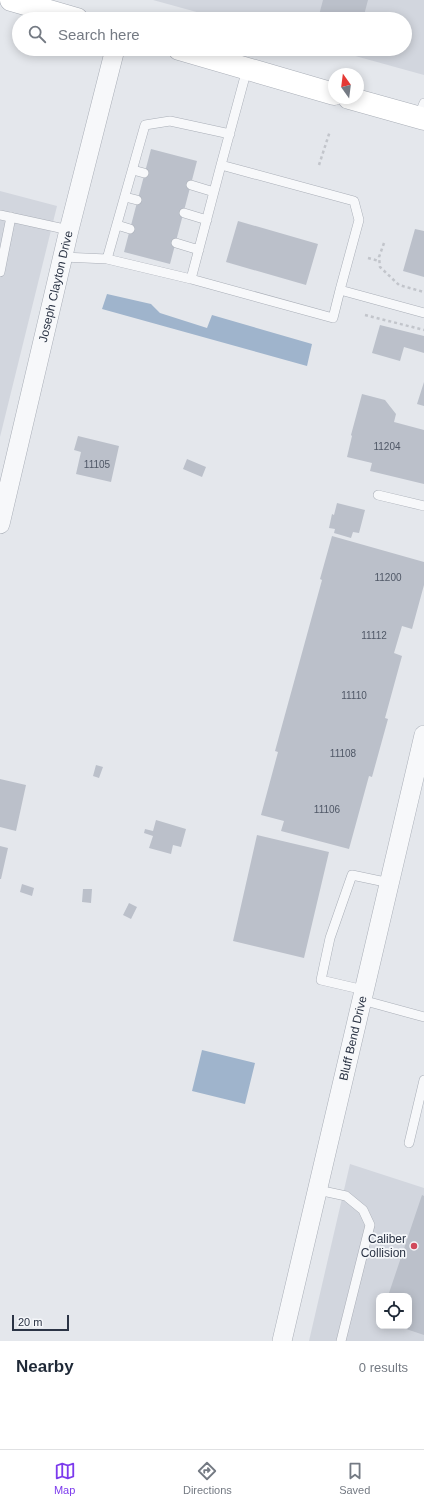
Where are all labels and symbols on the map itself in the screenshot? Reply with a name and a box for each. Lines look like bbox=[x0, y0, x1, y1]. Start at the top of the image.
north arrow bbox=[328, 68, 364, 104]
street label: Joseph Clayton Drive bbox=[36, 229, 76, 344]
house number: 11204 bbox=[373, 441, 401, 452]
house number: 11105 bbox=[84, 459, 111, 470]
house number: 11200 bbox=[374, 572, 402, 583]
house number: 11112 bbox=[361, 630, 387, 641]
house number: 11110 bbox=[341, 690, 367, 701]
house number: 11108 bbox=[330, 748, 357, 759]
house number: 11106 bbox=[314, 804, 341, 815]
street label: Bluff Bend Drive bbox=[336, 994, 370, 1082]
place label: Caliber Collision bbox=[361, 1232, 406, 1260]
marker: Caliber Collision bbox=[409, 1241, 419, 1251]
scale bar bbox=[12, 1313, 69, 1332]

